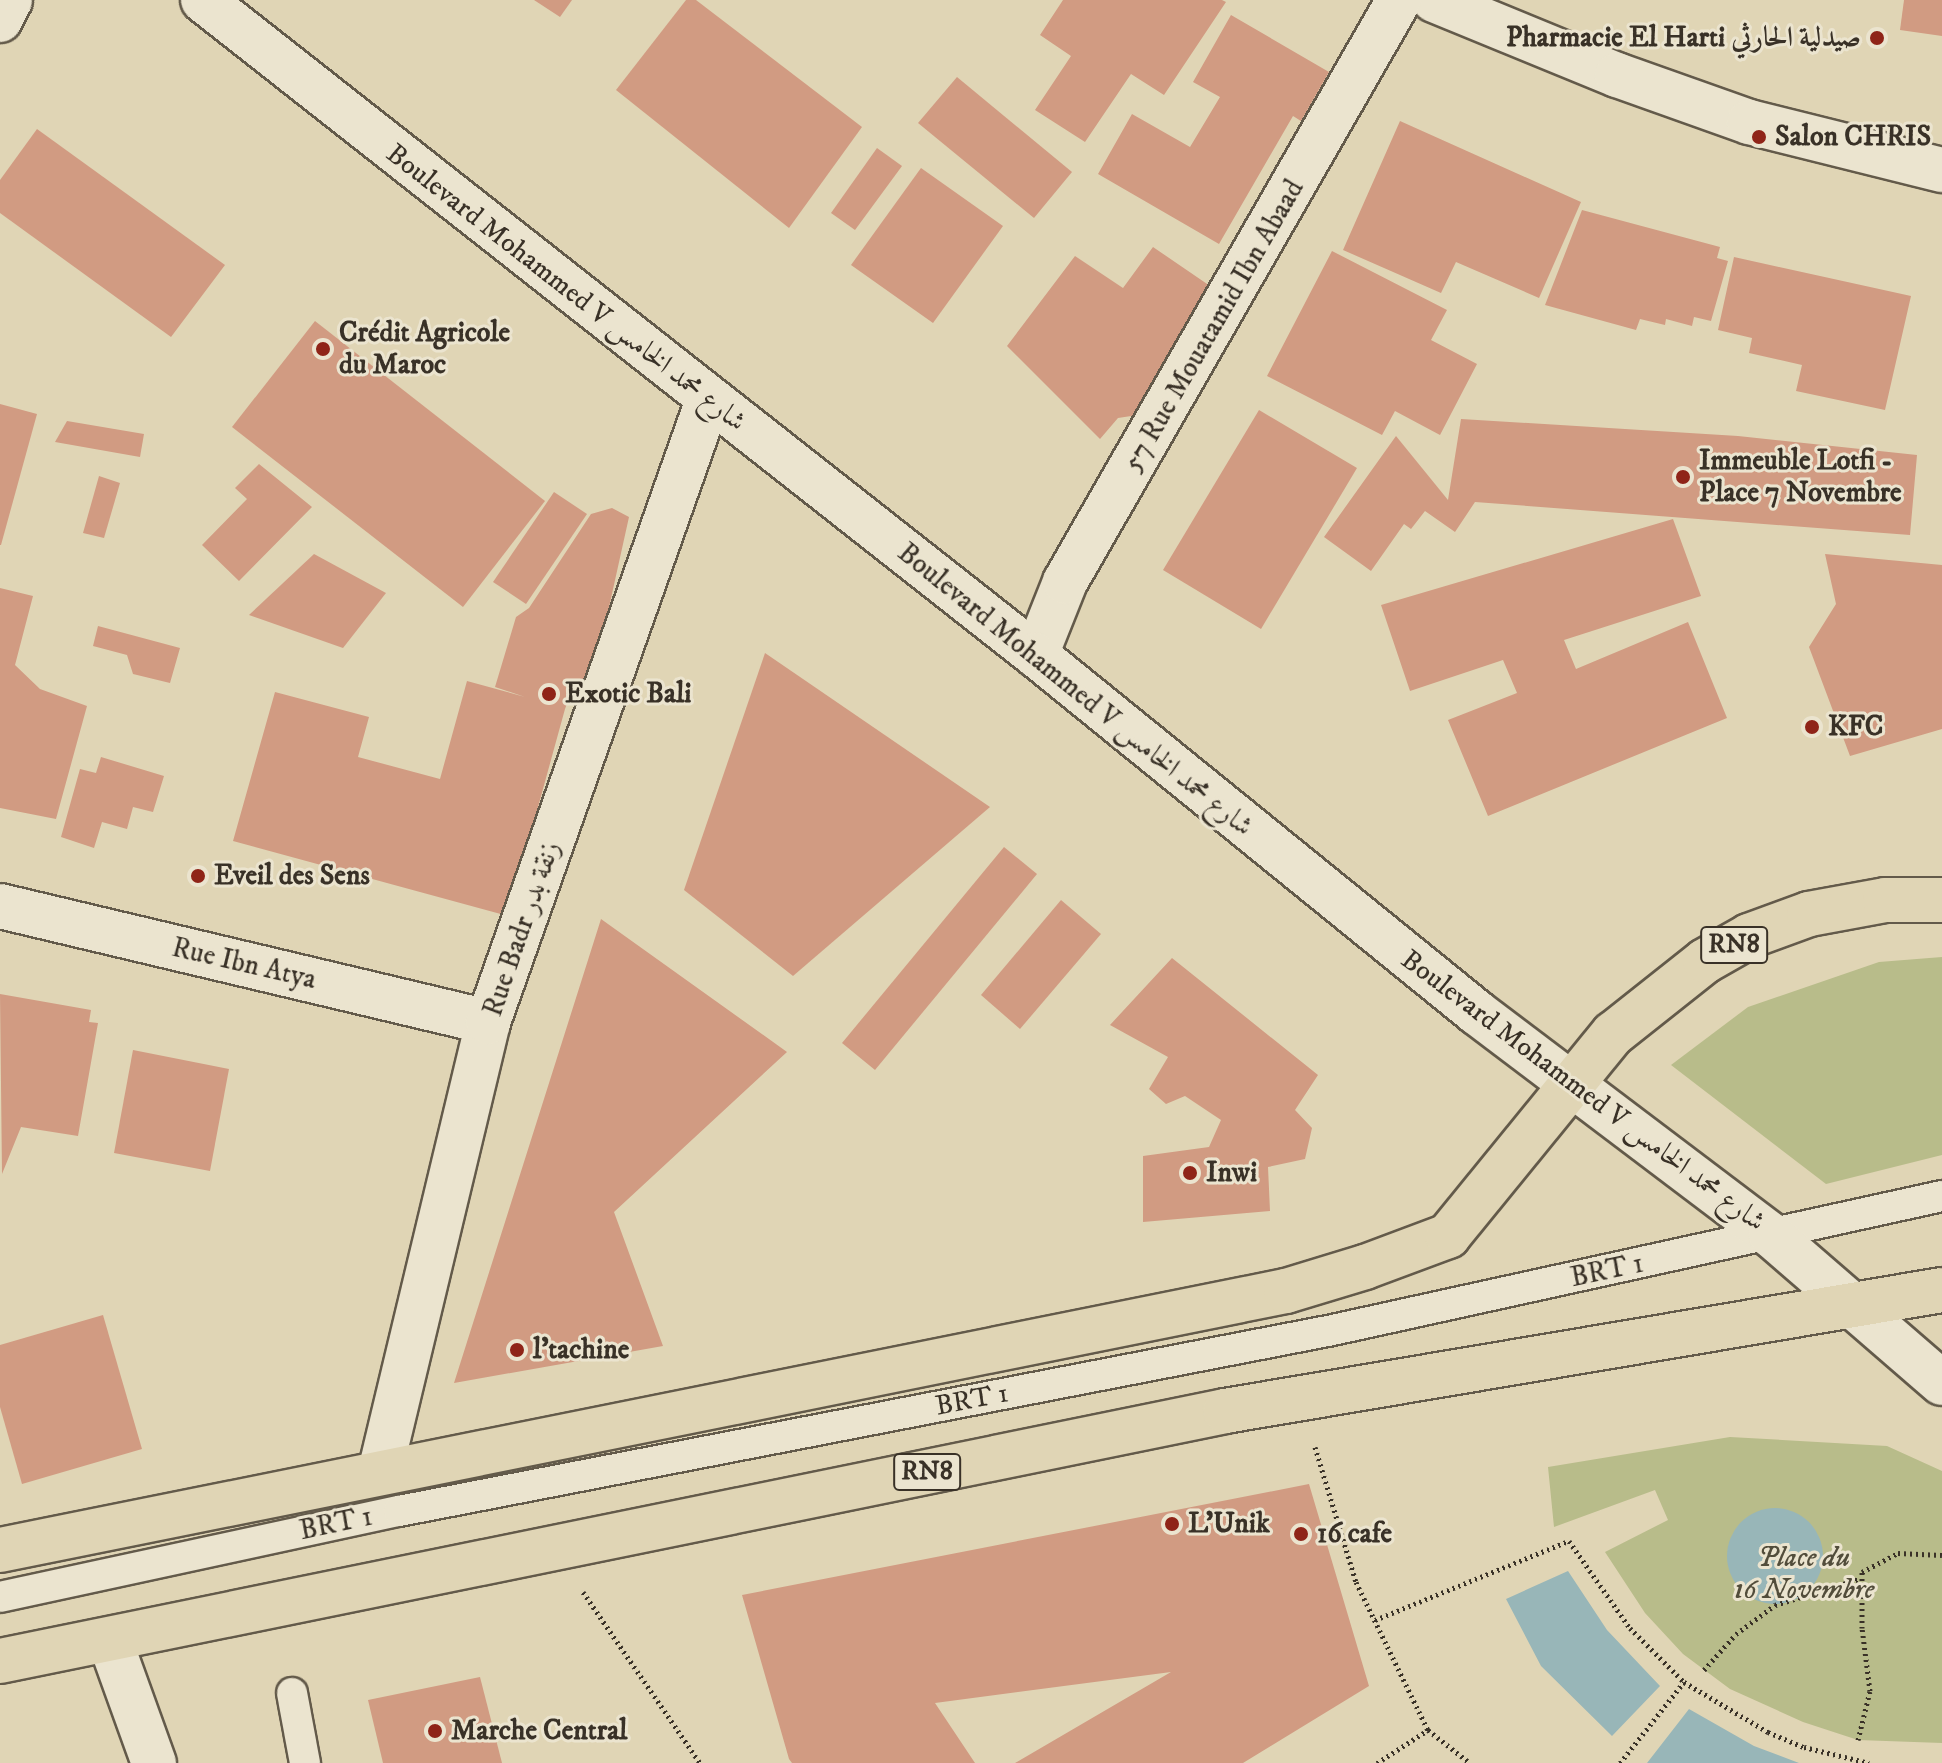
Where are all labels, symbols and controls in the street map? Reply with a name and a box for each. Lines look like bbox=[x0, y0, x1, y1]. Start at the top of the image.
place label: Pharmacie El Harti صيدلية الحارثي bbox=[1506, 21, 1861, 55]
marker: Pharmacie El Harti صيدلية الحارثي bbox=[1868, 29, 1886, 47]
place label: Salon CHRIS bbox=[1775, 120, 1931, 154]
marker: Salon CHRIS bbox=[1750, 128, 1768, 146]
street label: Boulevard Mohammed V شارع محمد الخامس bbox=[379, 137, 753, 439]
street label: 57 Rue Mouatamid Ibn Abaad bbox=[1117, 174, 1311, 478]
place label: Crédit Agricole du Maroc bbox=[339, 316, 510, 382]
marker: Crédit Agricole du Maroc bbox=[314, 340, 332, 358]
place label: Immeuble Lotfi - Place 7 Novembre bbox=[1699, 444, 1902, 510]
marker: Immeuble Lotfi - Place 7 Novembre bbox=[1674, 468, 1692, 486]
street label: Boulevard Mohammed V شارع محمد الخامس bbox=[891, 536, 1259, 844]
place label: Exotic Bali bbox=[565, 677, 692, 711]
marker: Exotic Bali bbox=[540, 685, 558, 703]
place label: KFC bbox=[1828, 710, 1883, 744]
marker: KFC bbox=[1803, 718, 1821, 736]
street label: Rue Badr زنقة بدر bbox=[476, 837, 568, 1021]
place label: Eveil des Sens bbox=[214, 859, 370, 893]
marker: Eveil des Sens bbox=[189, 867, 207, 885]
road number: RN8 bbox=[1700, 923, 1768, 967]
street label: Rue Ibn Atya bbox=[169, 931, 319, 997]
street label: Boulevard Mohammed V شارع محمد الخامس bbox=[1394, 943, 1772, 1239]
place label: Inwi bbox=[1206, 1156, 1257, 1190]
marker: Inwi bbox=[1181, 1164, 1199, 1182]
street label: BRT 1 bbox=[1567, 1247, 1647, 1295]
place label: l'tachine bbox=[533, 1333, 629, 1367]
marker: l'tachine bbox=[508, 1341, 526, 1359]
street label: BRT 1 bbox=[933, 1376, 1011, 1424]
road number: RN8 bbox=[893, 1450, 961, 1494]
street label: BRT 1 bbox=[296, 1500, 376, 1548]
place label: L'Unik bbox=[1188, 1507, 1270, 1541]
marker: L'Unik bbox=[1163, 1515, 1181, 1533]
place label: 16 cafe bbox=[1317, 1517, 1392, 1551]
marker: 16 cafe bbox=[1292, 1525, 1310, 1543]
park label: Place du 16 Novembre bbox=[1734, 1541, 1874, 1607]
place label: Marche Central bbox=[451, 1714, 627, 1748]
marker: Marche Central bbox=[426, 1722, 444, 1740]

